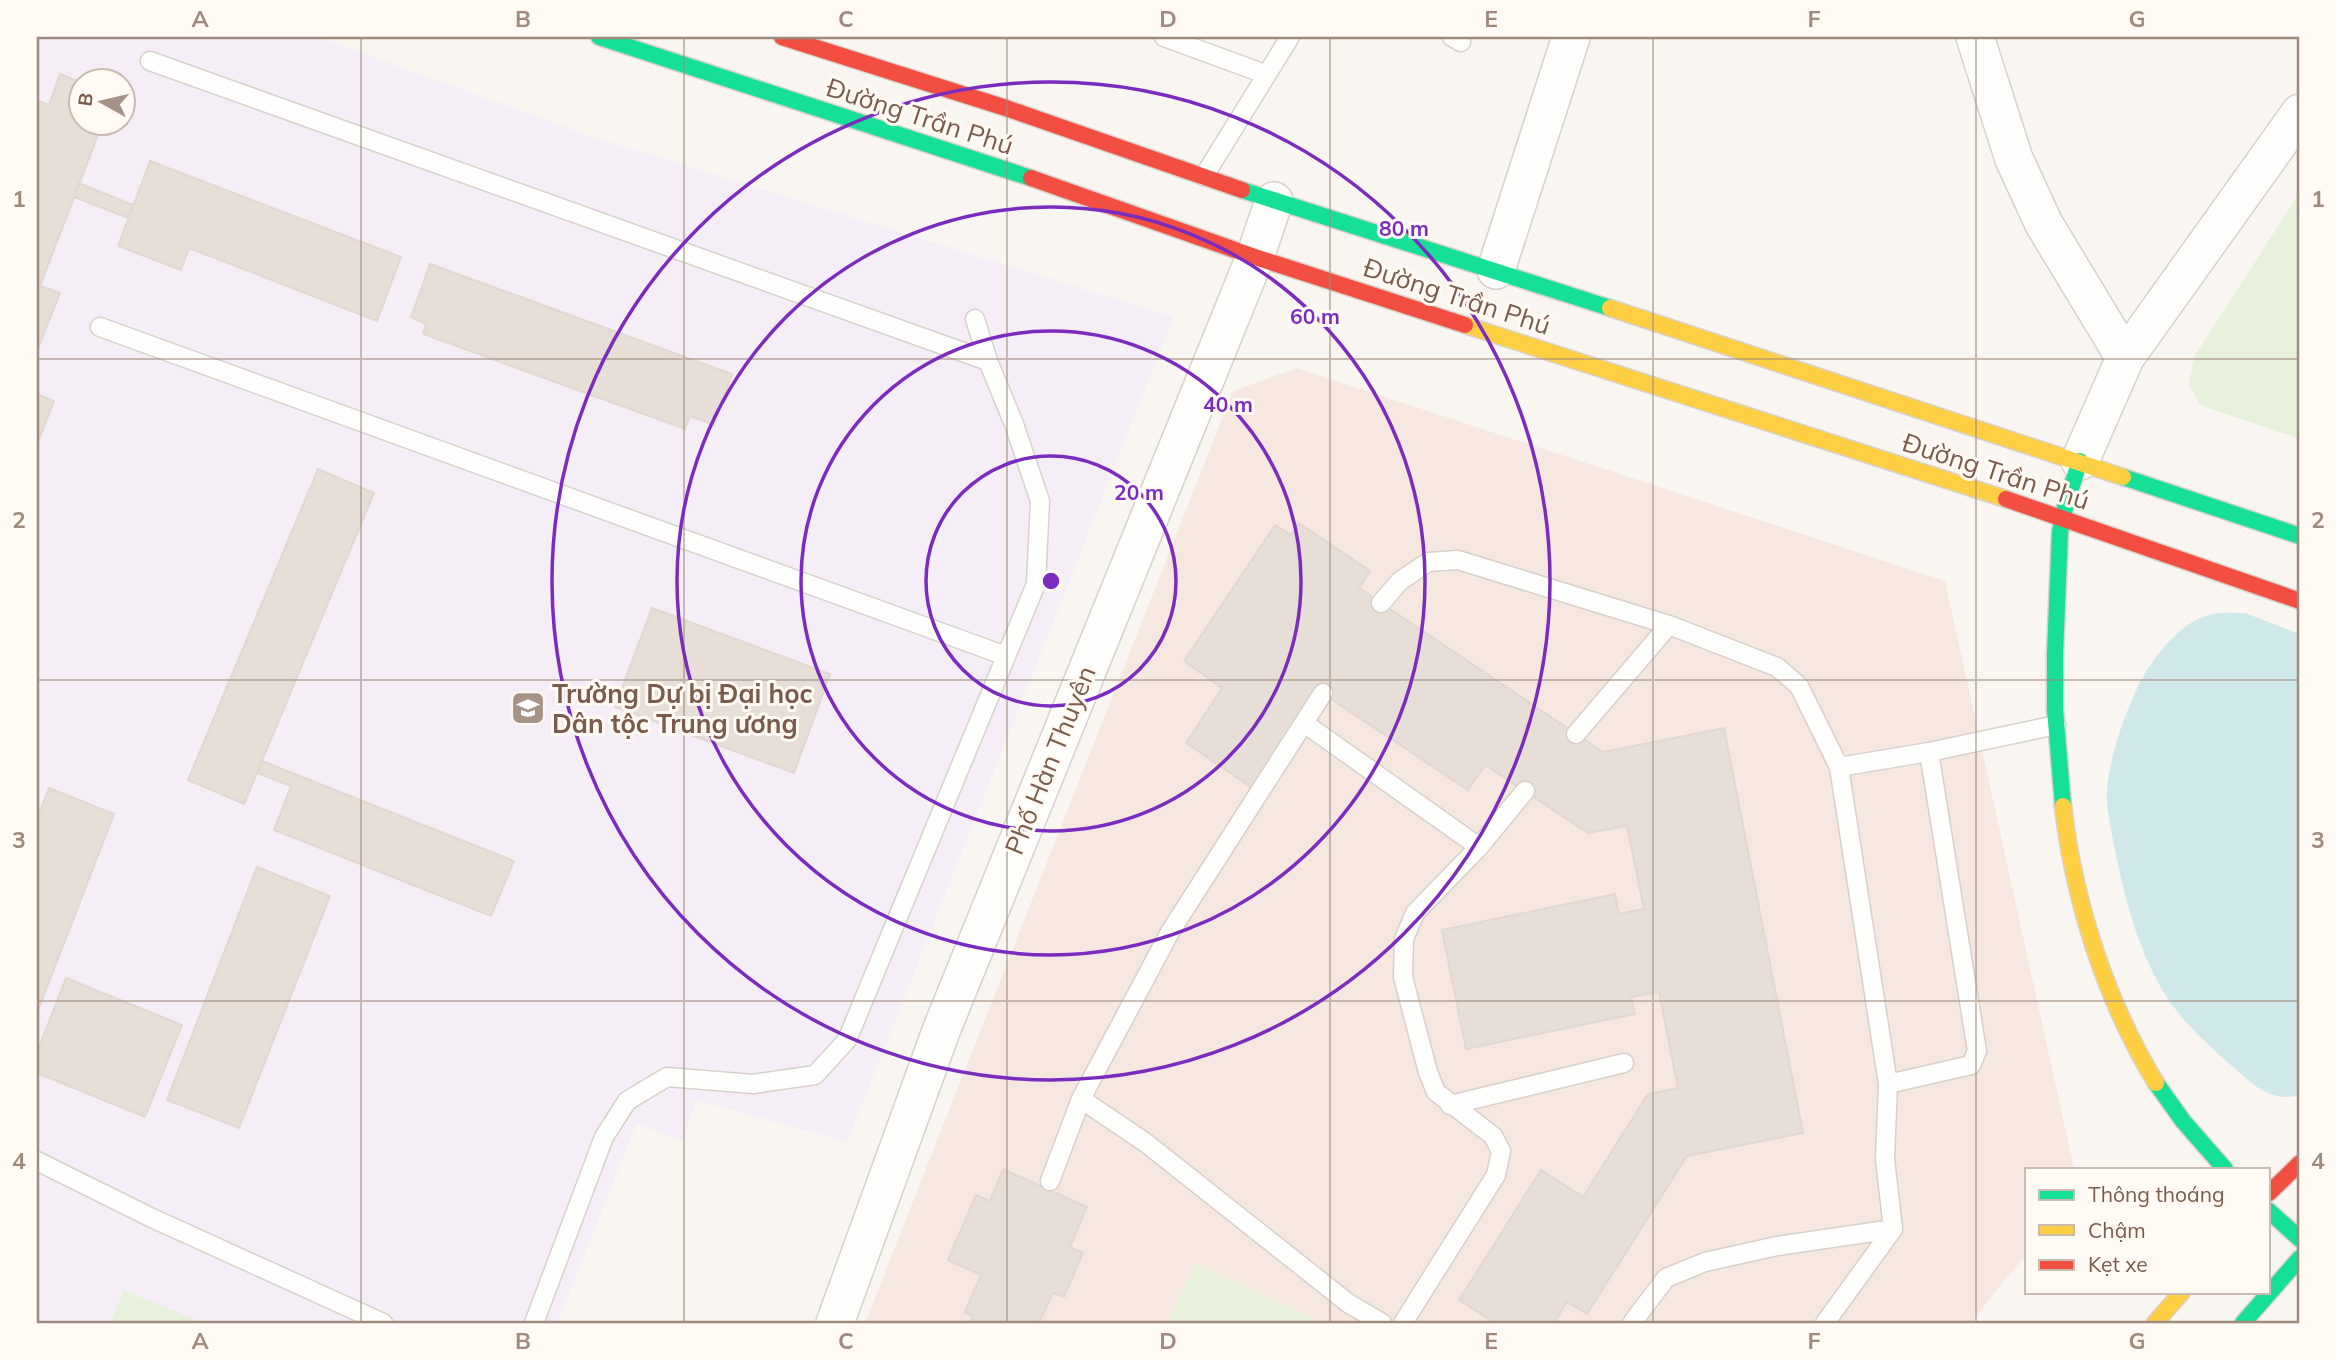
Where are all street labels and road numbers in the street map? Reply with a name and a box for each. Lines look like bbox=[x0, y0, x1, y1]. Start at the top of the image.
street label: Đường Trần Phú bbox=[822, 70, 1018, 162]
street label: Đường Trần Phú bbox=[1359, 250, 1555, 342]
street label: Đường Trần Phú bbox=[1898, 425, 2094, 517]
street label: Phố Hàn Thuyên bbox=[997, 661, 1103, 859]

